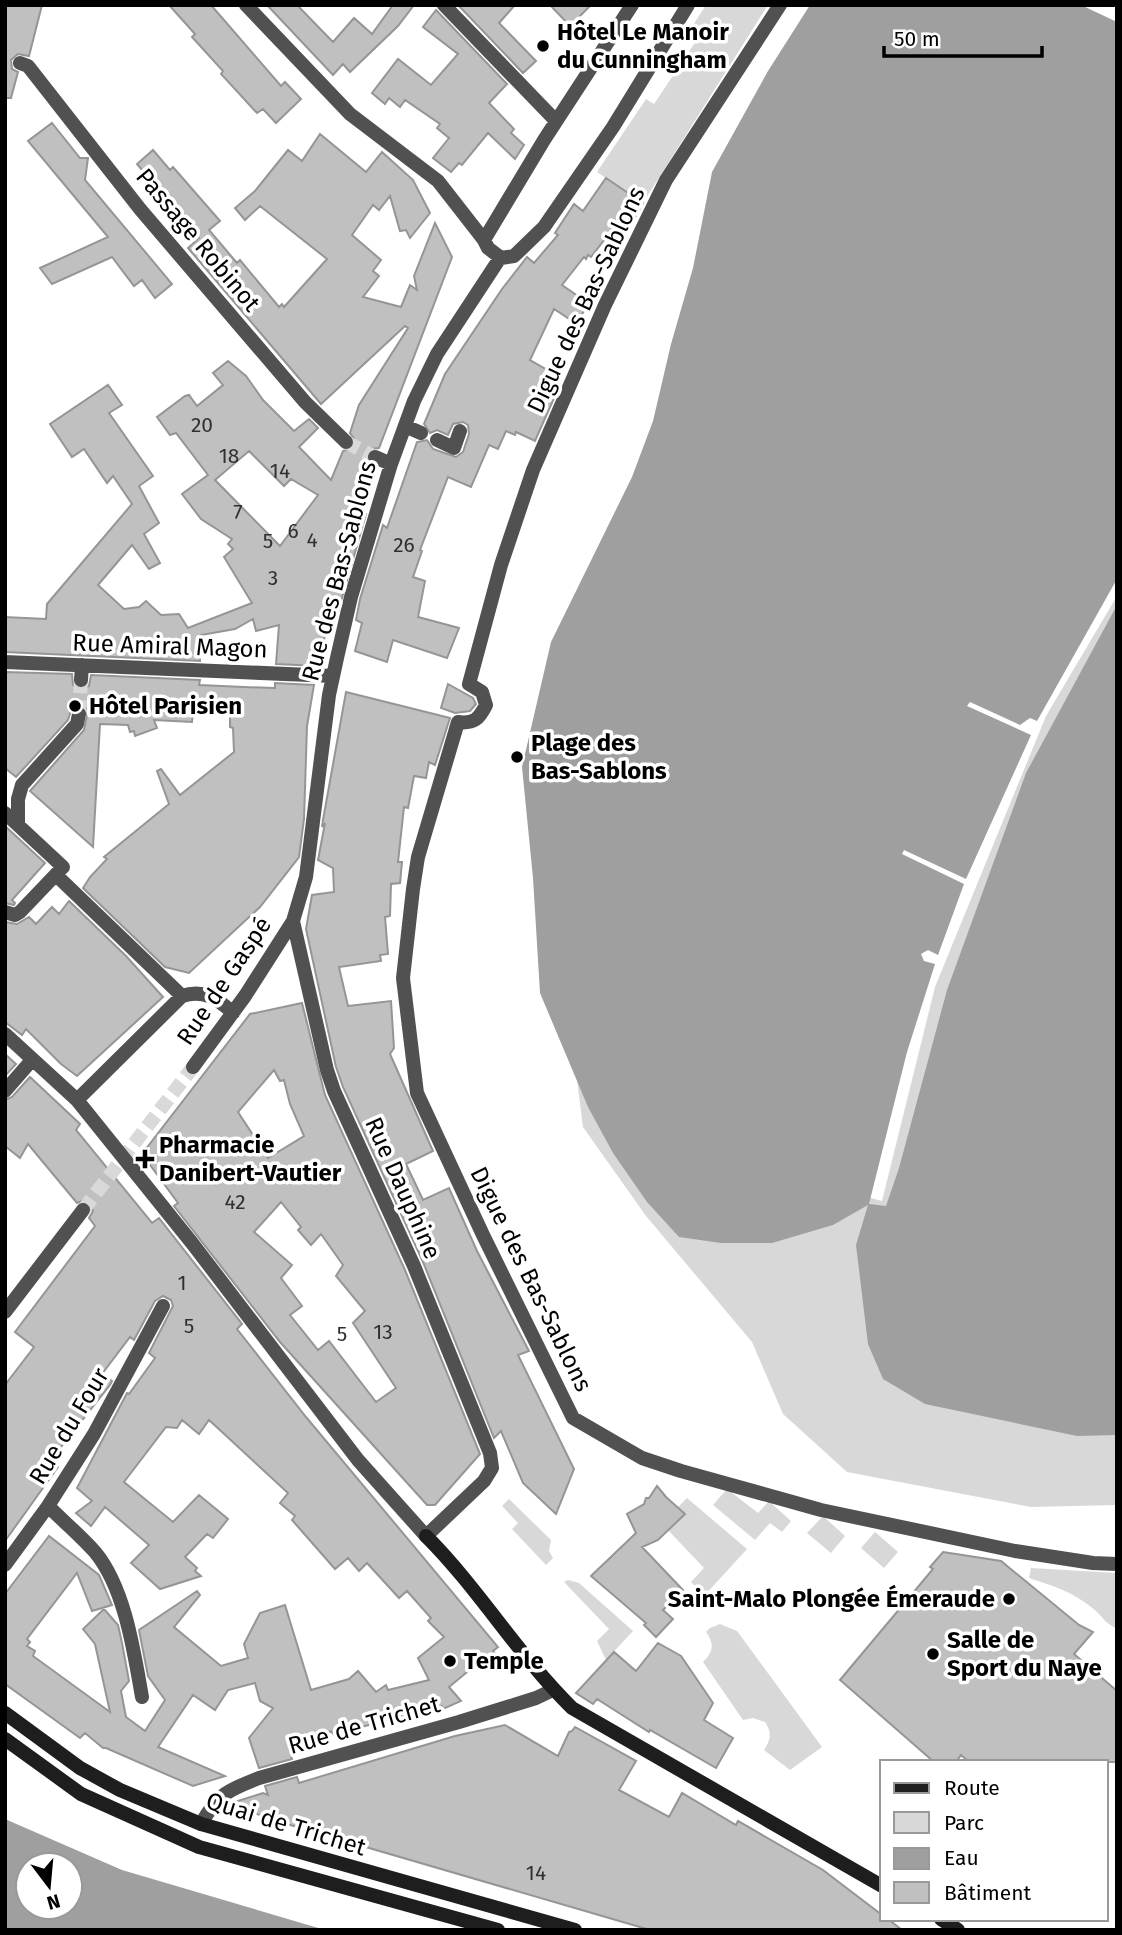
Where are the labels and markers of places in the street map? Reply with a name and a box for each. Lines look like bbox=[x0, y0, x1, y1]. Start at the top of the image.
place label: Hôtel Le Manoir du Cunningham bbox=[557, 18, 729, 74]
marker: Hôtel Le Manoir du Cunningham bbox=[535, 38, 551, 54]
place label: Hôtel Parisien bbox=[89, 692, 242, 720]
marker: Hôtel Parisien bbox=[67, 698, 83, 714]
place label: Plage des Bas-Sablons bbox=[531, 729, 667, 785]
marker: Plage des Bas-Sablons bbox=[509, 749, 525, 765]
place label: Pharmacie Danibert-Vautier bbox=[159, 1131, 342, 1187]
marker: Pharmacie Danibert-Vautier bbox=[137, 1151, 153, 1167]
place label: Saint-Malo Plongée Émeraude bbox=[668, 1584, 995, 1613]
marker: Saint-Malo Plongée Émeraude bbox=[1001, 1591, 1017, 1607]
place label: Salle de Sport du Naye bbox=[947, 1626, 1102, 1682]
marker: Salle de Sport du Naye bbox=[925, 1646, 941, 1662]
place label: Temple bbox=[464, 1647, 544, 1675]
marker: Temple bbox=[442, 1653, 458, 1669]

